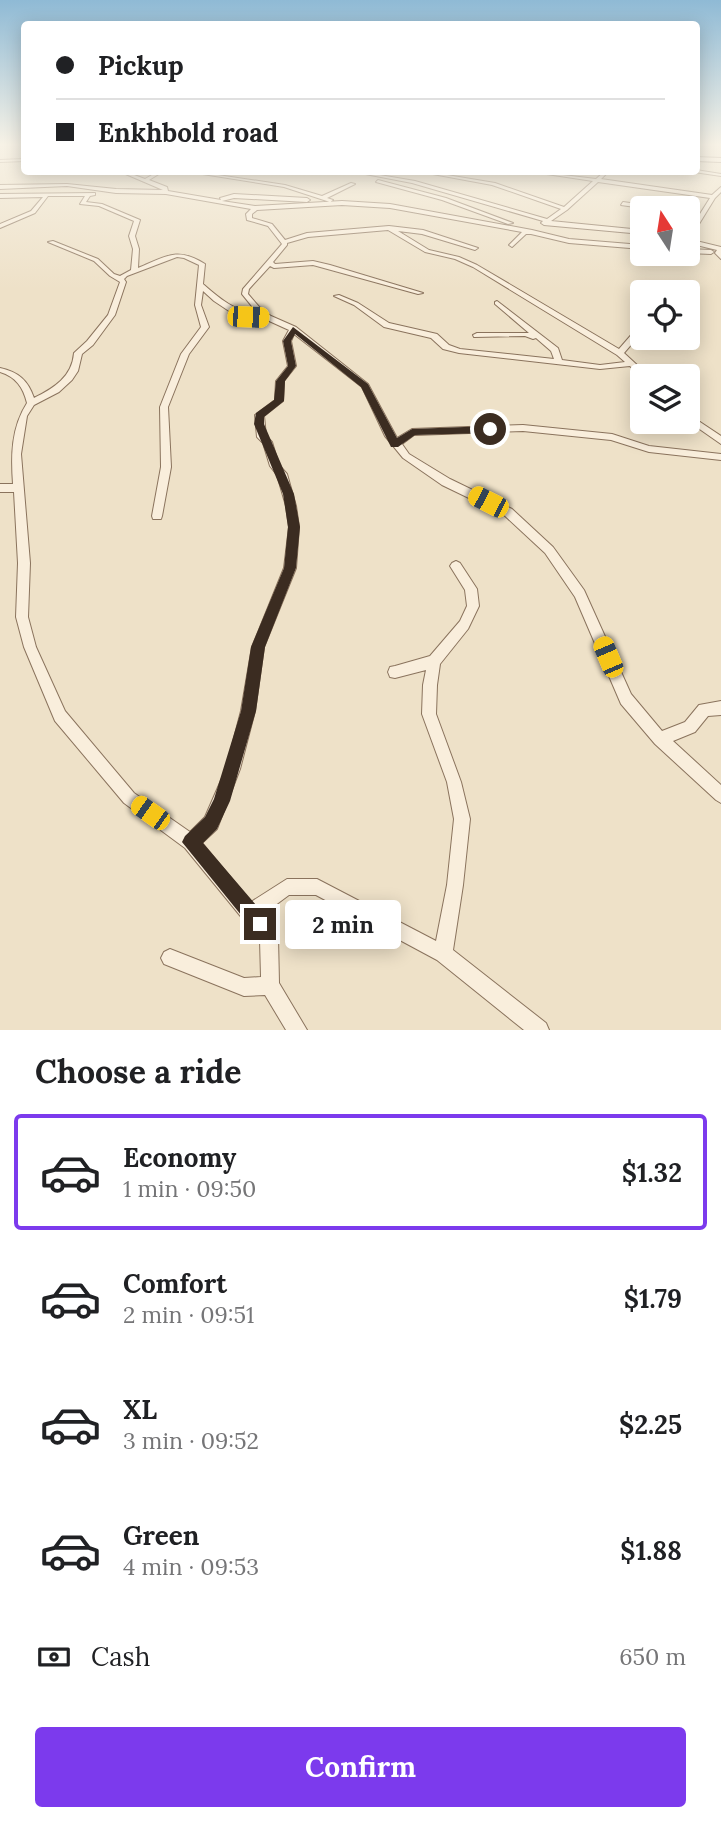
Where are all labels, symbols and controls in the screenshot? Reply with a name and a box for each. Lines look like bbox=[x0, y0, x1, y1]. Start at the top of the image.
text: Pickup bbox=[98, 49, 184, 82]
text: Enkhbold road bbox=[98, 116, 278, 149]
north arrow bbox=[630, 196, 700, 266]
map controls bbox=[630, 196, 700, 434]
button: locate bbox=[630, 280, 700, 350]
car bbox=[227, 306, 270, 328]
button: layers bbox=[630, 364, 700, 434]
route start bbox=[474, 413, 506, 445]
car bbox=[465, 483, 512, 521]
car bbox=[591, 634, 626, 680]
car bbox=[127, 792, 174, 834]
callout: 2 min bbox=[284, 900, 400, 948]
route end bbox=[244, 908, 276, 940]
text: 2 min bbox=[312, 910, 374, 939]
text: Choose a ride bbox=[35, 1051, 242, 1092]
icon: car bbox=[39, 1141, 102, 1204]
text: Economy bbox=[123, 1141, 236, 1174]
text: $1.32 bbox=[622, 1156, 682, 1189]
text: 1 min · 09:50 bbox=[123, 1174, 256, 1203]
icon: car bbox=[39, 1267, 102, 1330]
text: Comfort bbox=[123, 1267, 227, 1300]
text: $1.79 bbox=[624, 1282, 682, 1315]
text: 2 min · 09:51 bbox=[123, 1300, 254, 1329]
icon: car bbox=[39, 1393, 102, 1456]
text: XL bbox=[123, 1393, 157, 1426]
text: $2.25 bbox=[619, 1408, 682, 1441]
text: 3 min · 09:52 bbox=[123, 1426, 259, 1455]
icon: car bbox=[39, 1519, 102, 1582]
text: Green bbox=[123, 1519, 199, 1552]
text: $1.88 bbox=[620, 1534, 682, 1567]
text: 4 min · 09:53 bbox=[123, 1552, 259, 1581]
icon: cash bbox=[35, 1638, 73, 1676]
text: Cash bbox=[91, 1640, 150, 1673]
text: 650 m bbox=[619, 1642, 686, 1671]
button: Confirm bbox=[35, 1727, 686, 1807]

